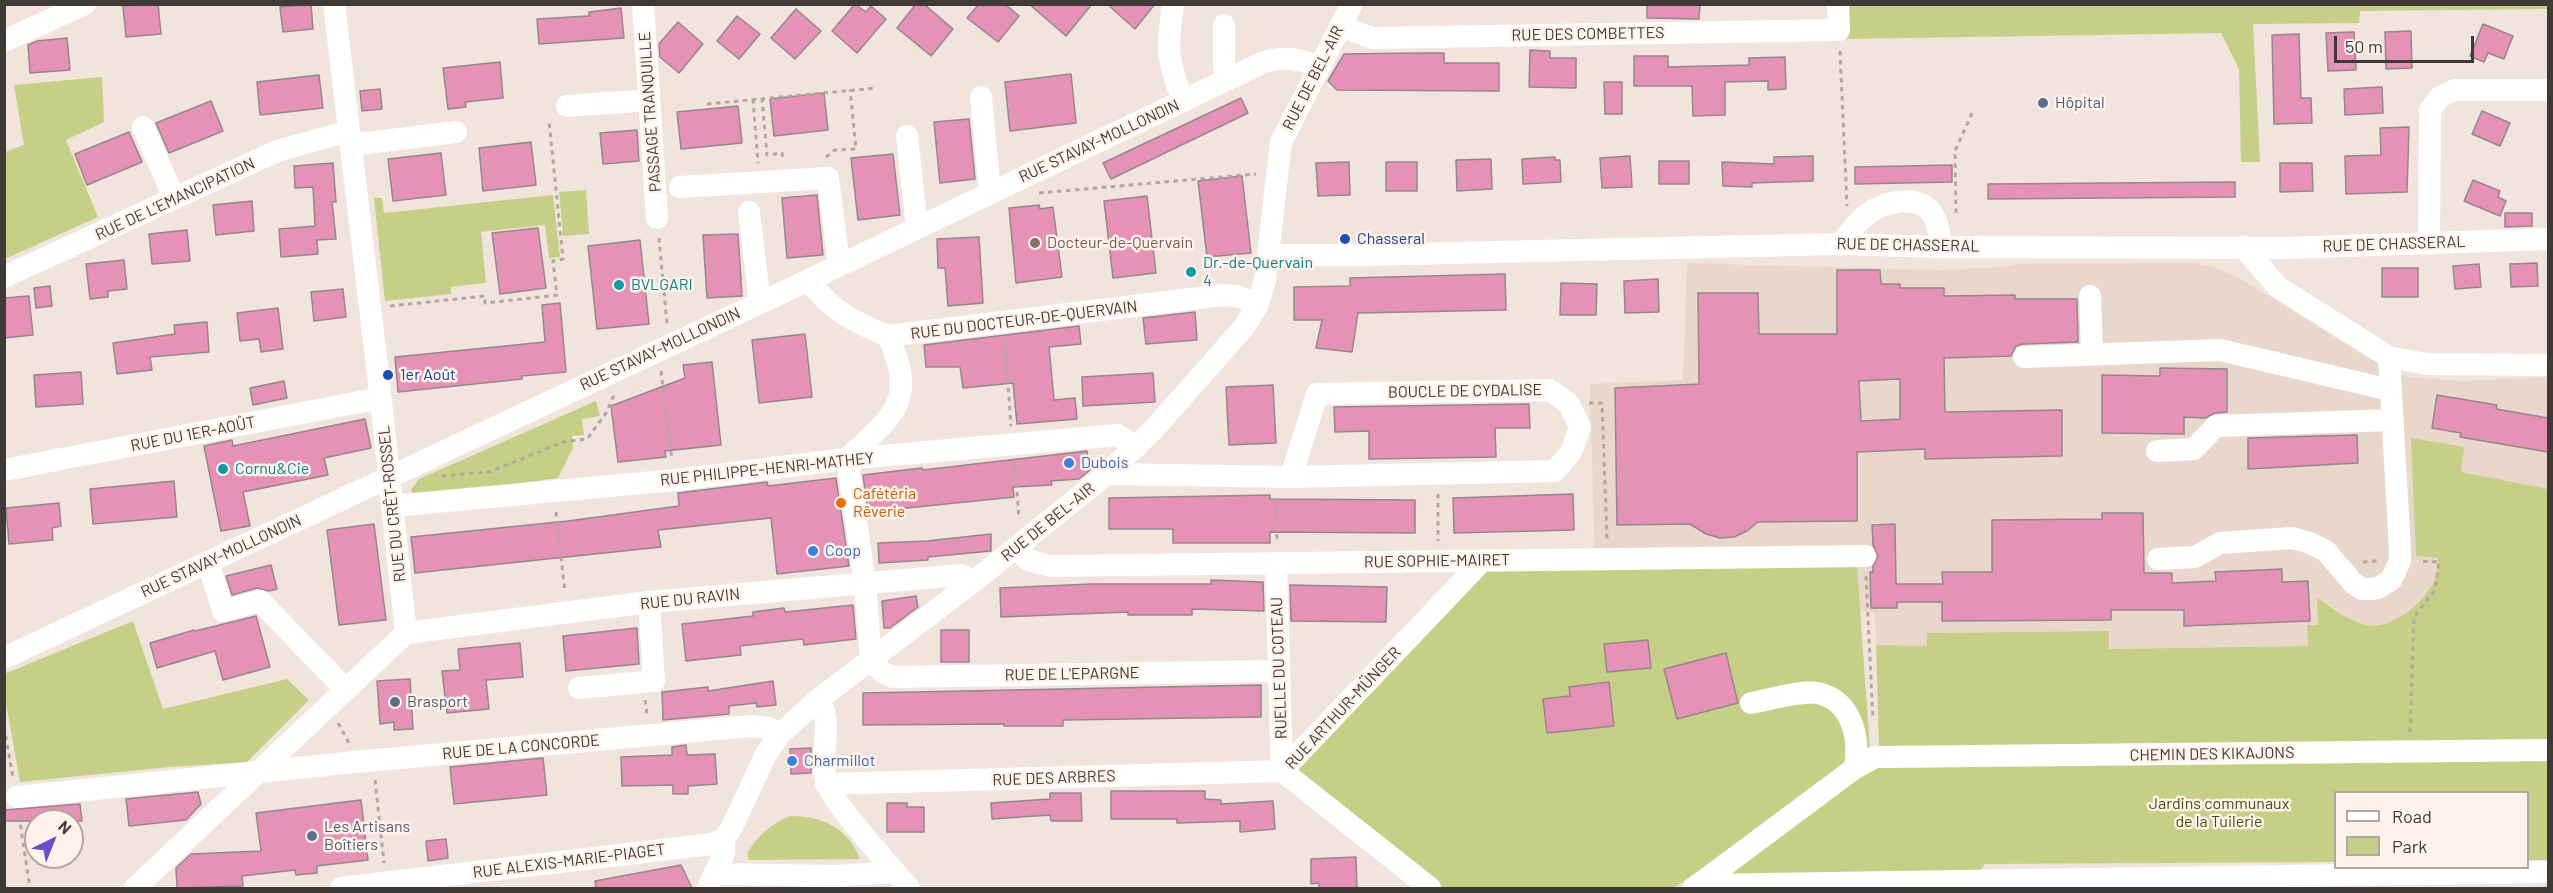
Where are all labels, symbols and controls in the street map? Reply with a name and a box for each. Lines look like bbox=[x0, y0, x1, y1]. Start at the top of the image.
street label: RUE DE BEL-AIR bbox=[1278, 23, 1348, 133]
street label: RUE DES COMBETTES bbox=[1511, 23, 1665, 45]
scale bar bbox=[2337, 24, 2476, 62]
street label: PASSAGE TRANQUILLE bbox=[635, 31, 665, 193]
text: 50 m bbox=[2345, 35, 2383, 57]
place label: Hôpital bbox=[2055, 93, 2105, 113]
street label: RUE STAVAY-MOLLONDIN bbox=[1016, 95, 1182, 187]
marker: Hôpital bbox=[2036, 96, 2050, 110]
street label: RUE DE L'EMANCIPATION bbox=[92, 154, 258, 244]
place label: Chasseral bbox=[1357, 229, 1425, 249]
marker: Chasseral bbox=[1338, 232, 1352, 246]
street label: RUE DE CHASSERAL bbox=[2322, 232, 2466, 256]
place label: Docteur-de-Quervain bbox=[1047, 233, 1193, 253]
street label: RUE DE CHASSERAL bbox=[1836, 234, 1980, 256]
marker: Docteur-de-Quervain bbox=[1028, 236, 1042, 250]
place label: Dr.-de-Quervain 4 bbox=[1203, 253, 1313, 291]
marker: Dr.-de-Quervain 4 bbox=[1184, 265, 1198, 279]
place label: BVLGARI bbox=[631, 275, 693, 295]
marker: BVLGARI bbox=[612, 278, 626, 292]
street label: RUE DU DOCTEUR-DE-QUERVAIN bbox=[909, 297, 1139, 343]
street label: RUE STAVAY-MOLLONDIN bbox=[577, 303, 743, 395]
place label: 1er Août bbox=[400, 365, 456, 385]
marker: 1er Août bbox=[381, 368, 395, 382]
street label: BOUCLE DE CYDALISE bbox=[1388, 380, 1542, 402]
street label: RUE DU 1ER-AOÛT bbox=[129, 412, 257, 456]
street label: RUE DU CRÊT-ROSSEL bbox=[374, 425, 410, 583]
street label: RUE PHILIPPE-HENRI-MATHEY bbox=[659, 448, 875, 490]
place label: Dubois bbox=[1081, 453, 1128, 473]
marker: Dubois bbox=[1062, 456, 1076, 470]
place label: Cornu&Cie bbox=[235, 459, 309, 479]
marker: Cornu&Cie bbox=[216, 462, 230, 476]
street label: RUE DE BEL-AIR bbox=[997, 478, 1099, 566]
place label: Cafétéria Rêverie bbox=[853, 484, 916, 522]
marker: Cafétéria Rêverie bbox=[834, 496, 848, 510]
street label: RUE STAVAY-MOLLONDIN bbox=[138, 510, 304, 602]
place label: Coop bbox=[825, 541, 861, 561]
marker: Coop bbox=[806, 544, 820, 558]
street label: RUE SOPHIE-MAIRET bbox=[1364, 550, 1510, 572]
street label: RUE DU RAVIN bbox=[639, 584, 741, 614]
street label: RUELLE DU COTEAU bbox=[1267, 596, 1291, 740]
street label: RUE ARTHUR-MÜNGER bbox=[1281, 643, 1405, 773]
street label: RUE DE L'EPARGNE bbox=[1004, 663, 1140, 685]
place label: Brasport bbox=[407, 692, 468, 712]
marker: Brasport bbox=[388, 695, 402, 709]
street label: RUE DE LA CONCORDE bbox=[441, 731, 601, 763]
street label: CHEMIN DES KIKAJONS bbox=[2129, 743, 2295, 765]
place label: Charmillot bbox=[804, 751, 875, 771]
marker: Charmillot bbox=[785, 754, 799, 768]
street label: RUE DES ARBRES bbox=[992, 766, 1116, 790]
legend bbox=[2334, 791, 2529, 869]
park label: Jardins communaux de la Tuilerie bbox=[2149, 794, 2289, 832]
text: Road bbox=[2392, 805, 2432, 827]
north arrow bbox=[24, 809, 84, 869]
text: N bbox=[55, 816, 76, 838]
place label: Les Artisans Boîtiers bbox=[324, 817, 410, 855]
marker: Les Artisans Boîtiers bbox=[305, 829, 319, 843]
text: Park bbox=[2392, 835, 2427, 857]
street label: RUE ALEXIS-MARIE-PIAGET bbox=[472, 840, 666, 882]

